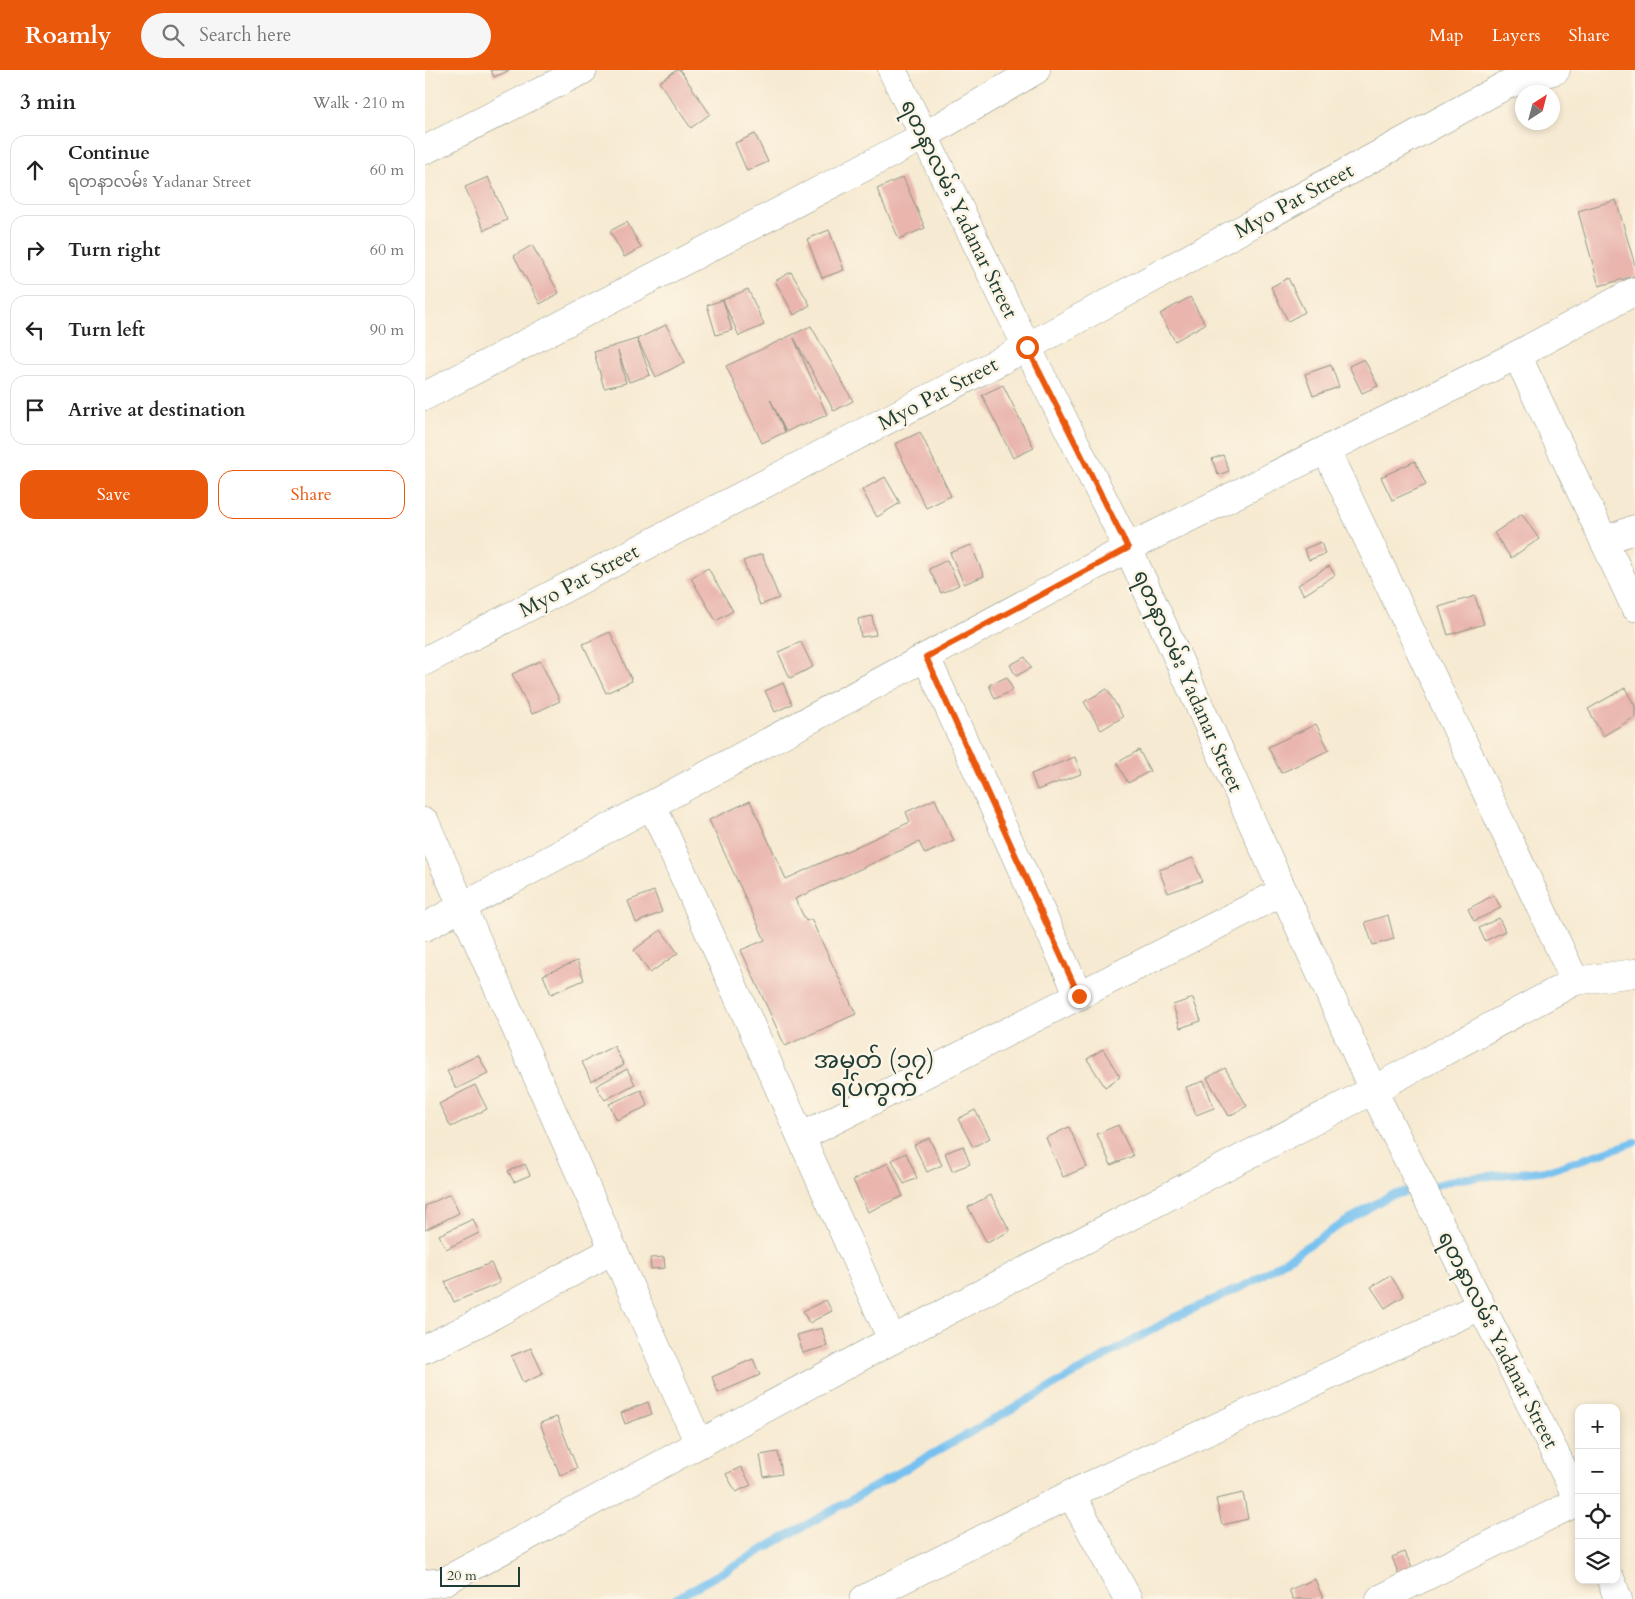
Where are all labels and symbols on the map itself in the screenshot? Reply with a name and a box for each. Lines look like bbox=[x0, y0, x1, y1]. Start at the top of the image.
north arrow bbox=[1515, 85, 1560, 130]
street label: ရတနာလမ်း Yadanar Street bbox=[892, 94, 1027, 324]
street label: Myo Pat Street bbox=[1229, 156, 1359, 246]
route start bbox=[1016, 336, 1039, 359]
street label: Myo Pat Street bbox=[873, 350, 1003, 438]
street label: Myo Pat Street bbox=[514, 537, 644, 625]
street label: ရတနာလမ်း Yadanar Street bbox=[1124, 565, 1252, 798]
route end bbox=[1068, 985, 1091, 1008]
district label: အမှတ် (၁၇) ရပ်ကွက် bbox=[814, 1044, 934, 1107]
street label: ရတနာလမ်း Yadanar Street bbox=[1429, 1226, 1567, 1455]
scale bar bbox=[440, 1564, 520, 1587]

